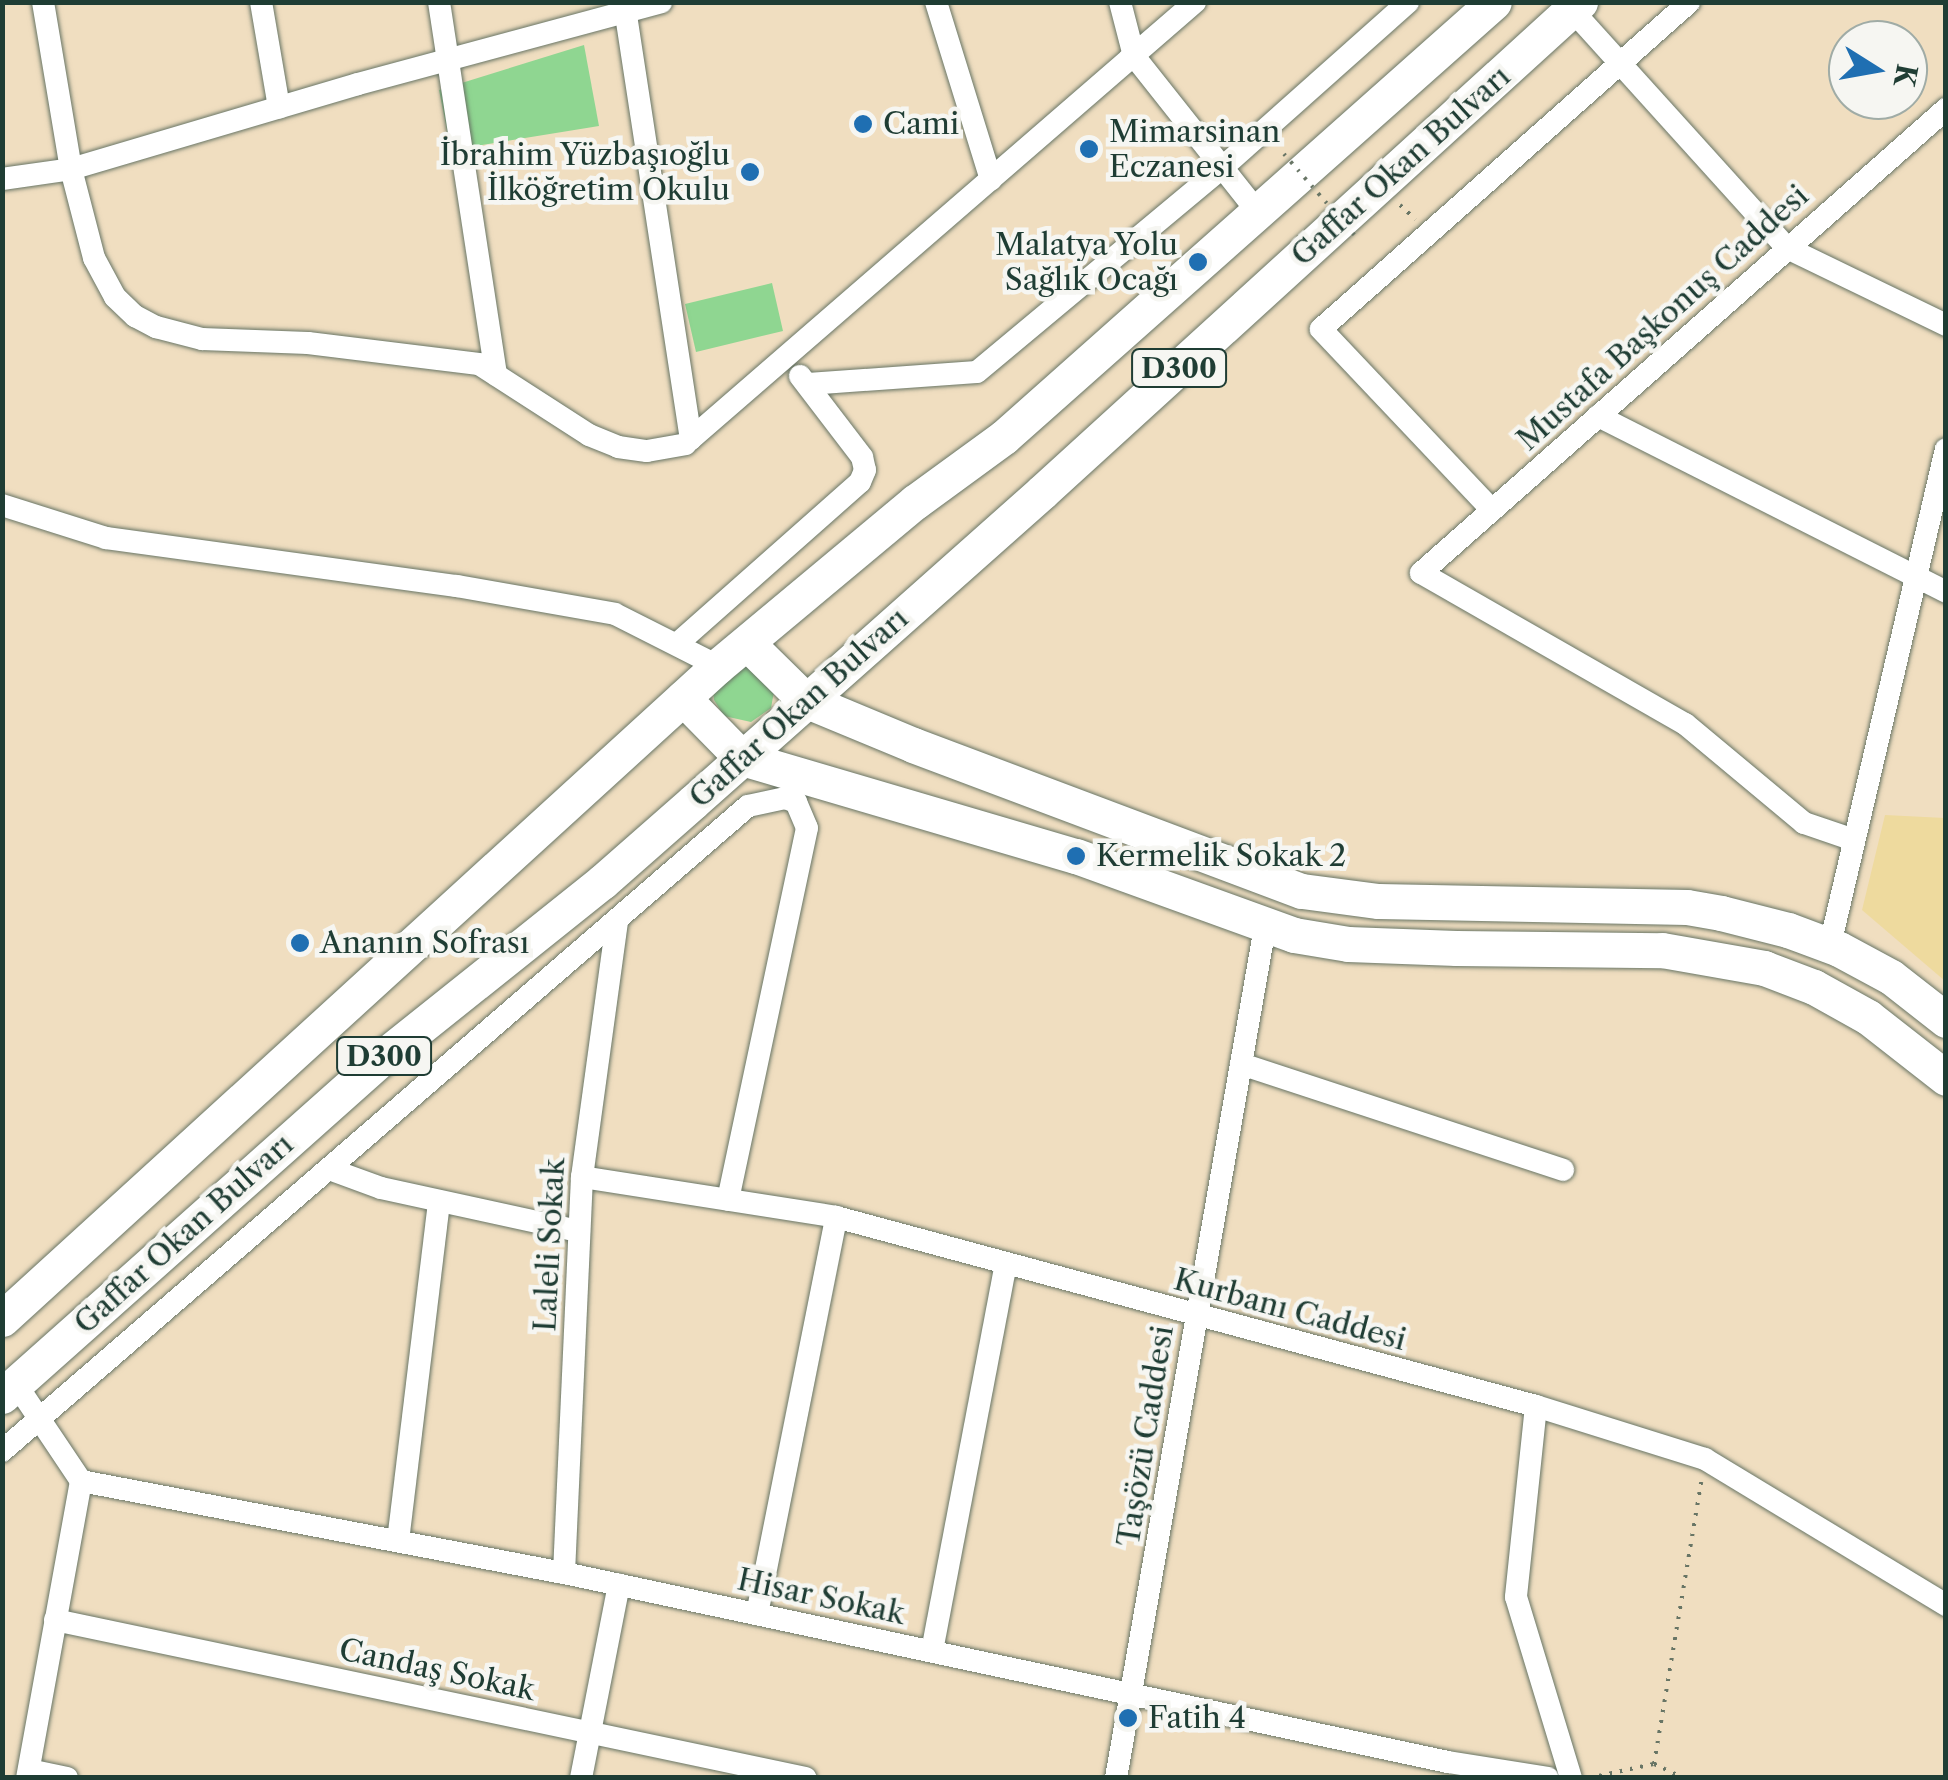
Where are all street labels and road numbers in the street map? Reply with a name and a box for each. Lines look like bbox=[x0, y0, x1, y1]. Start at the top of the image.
street label: Gaffar Okan Bulvarı bbox=[1284, 58, 1518, 274]
street label: Mustafa Başkonuş Caddesi bbox=[1510, 178, 1816, 458]
road number: D300 bbox=[1129, 345, 1229, 391]
street label: Gaffar Okan Bulvarı bbox=[682, 600, 916, 816]
road number: D300 bbox=[334, 1033, 434, 1079]
street label: Gaffar Okan Bulvarı bbox=[67, 1126, 301, 1342]
street label: Laleli Sokak bbox=[527, 1157, 573, 1333]
street label: Kurbanı Caddesi bbox=[1170, 1262, 1410, 1358]
street label: Taşözü Caddesi bbox=[1111, 1323, 1181, 1549]
street label: Hisar Sokak bbox=[734, 1562, 908, 1632]
street label: Candaş Sokak bbox=[336, 1632, 538, 1708]

